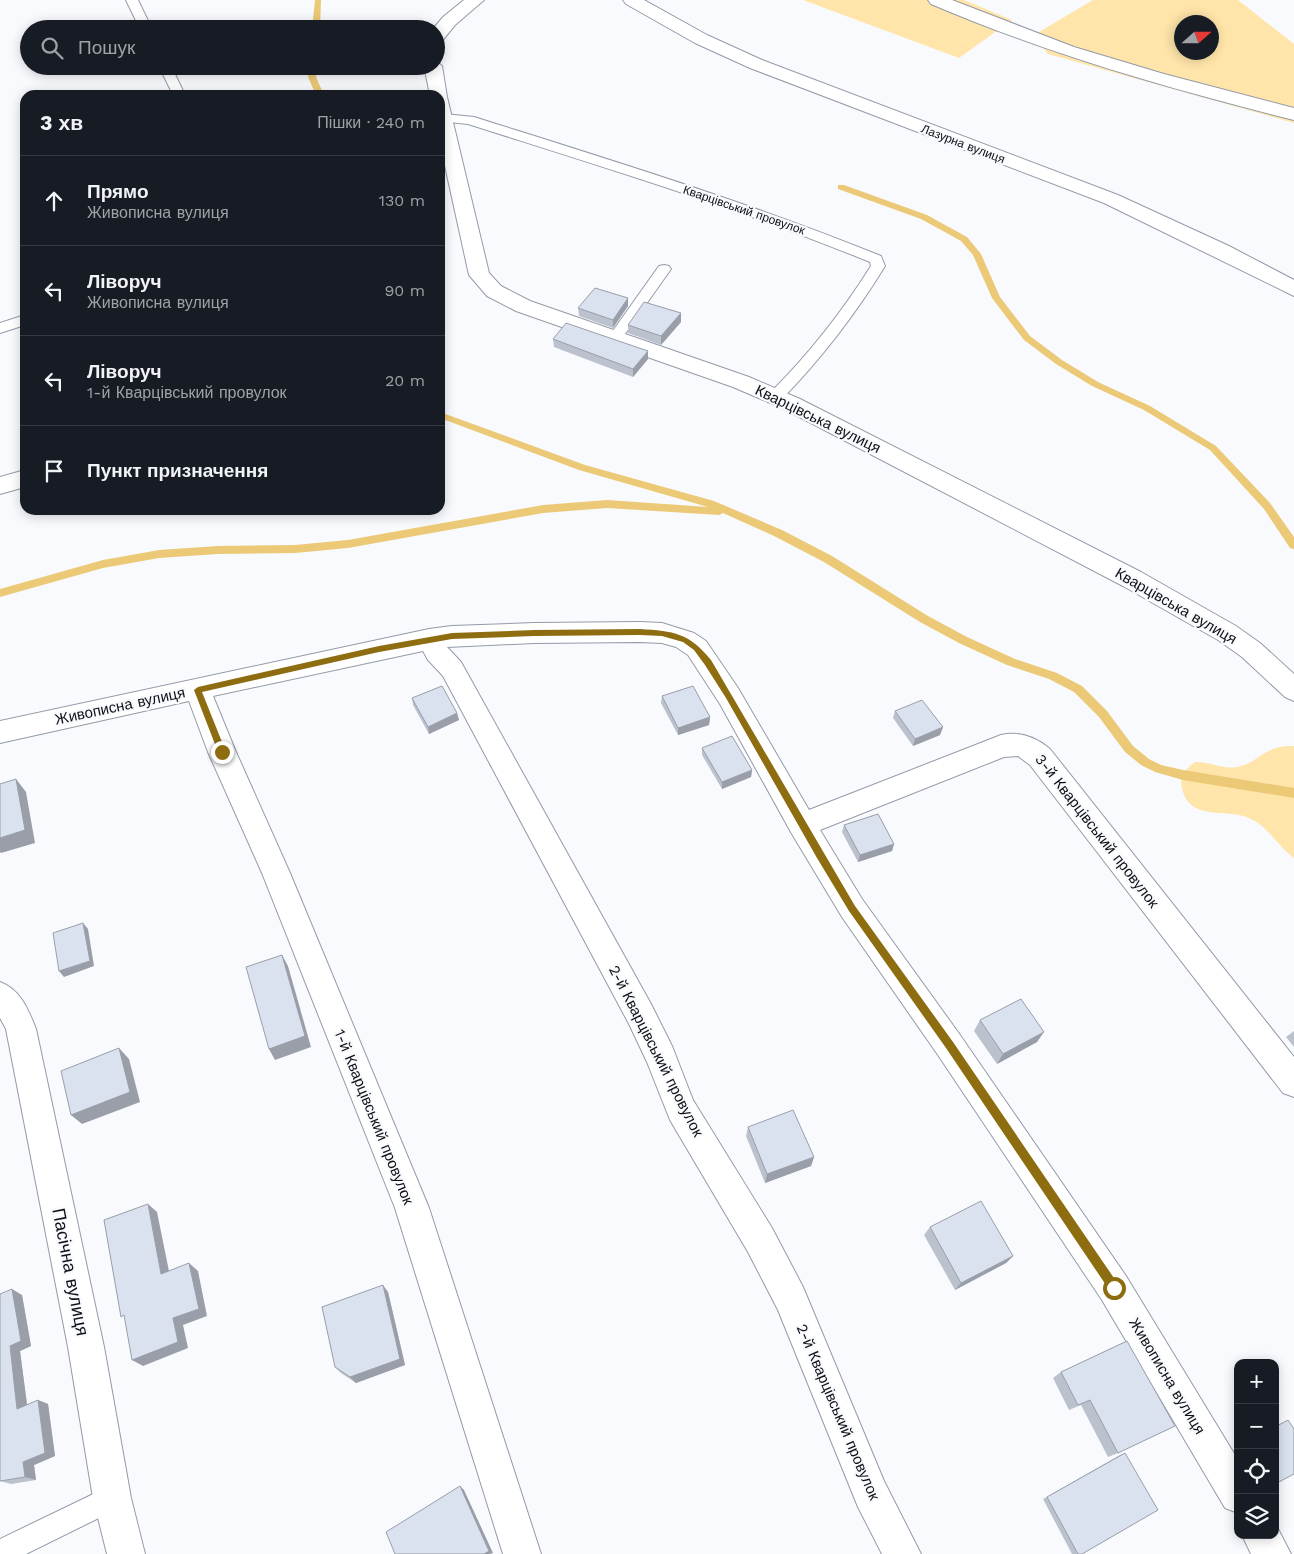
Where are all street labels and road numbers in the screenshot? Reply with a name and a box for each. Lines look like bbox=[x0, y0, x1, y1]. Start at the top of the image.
street label: Лазурна вулиця bbox=[919, 122, 1007, 166]
street label: Кварцівський провулок bbox=[681, 183, 808, 238]
street label: Кварцівська вулиця bbox=[752, 381, 884, 457]
street label: Кварцівська вулиця bbox=[1112, 564, 1240, 648]
street label: Живописна вулиця bbox=[53, 683, 187, 729]
street label: 3-й Кварцівський провулок bbox=[1031, 751, 1163, 912]
street label: 2-й Кварцівський провулок bbox=[605, 962, 707, 1140]
street label: 1-й Кварцівський провулок bbox=[331, 1027, 418, 1208]
street label: Пасічна вулиця bbox=[48, 1206, 94, 1338]
street label: Живописна вулиця bbox=[1125, 1314, 1209, 1438]
street label: 2-й Кварцівський провулок bbox=[793, 1321, 884, 1503]

